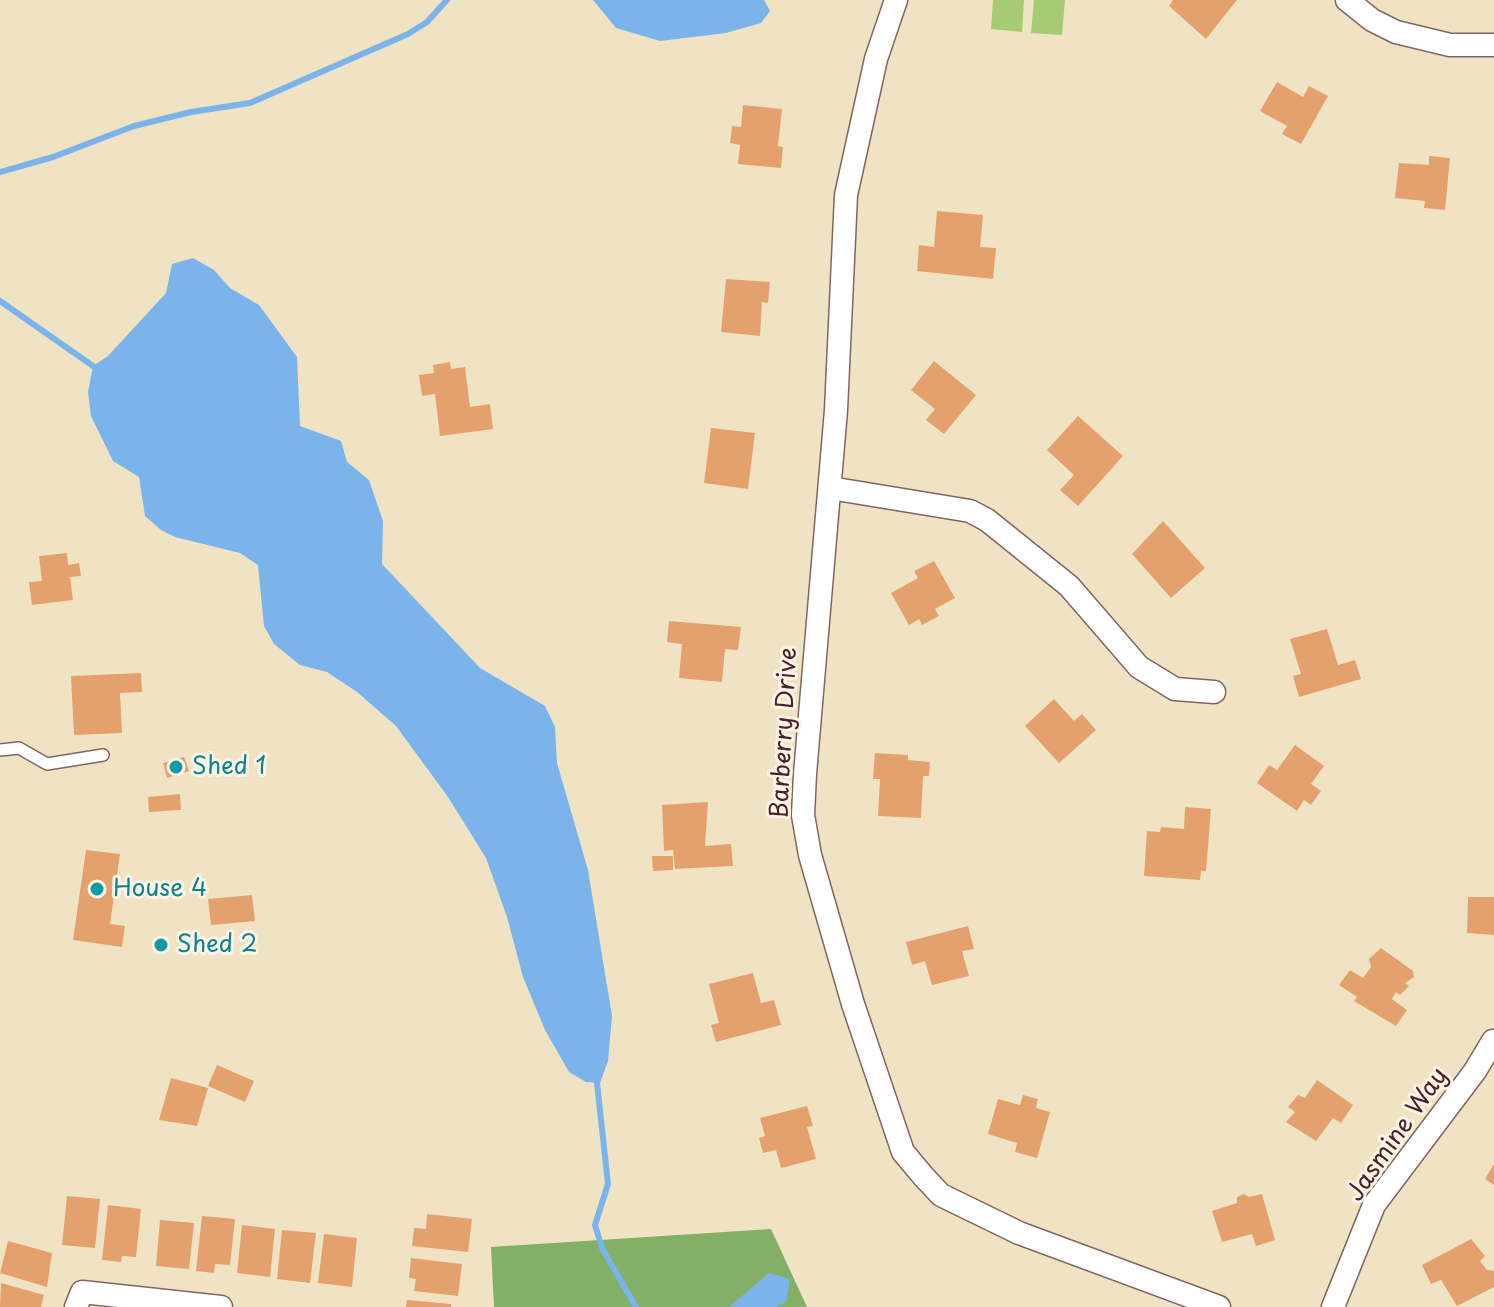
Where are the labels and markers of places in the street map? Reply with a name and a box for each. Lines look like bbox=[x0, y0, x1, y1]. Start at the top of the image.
place label: Shed 1 bbox=[192, 753, 266, 781]
marker: Shed 1 bbox=[167, 758, 185, 776]
place label: House 4 bbox=[113, 875, 207, 903]
marker: House 4 bbox=[88, 880, 106, 898]
place label: Shed 2 bbox=[177, 931, 258, 959]
marker: Shed 2 bbox=[152, 936, 170, 954]

